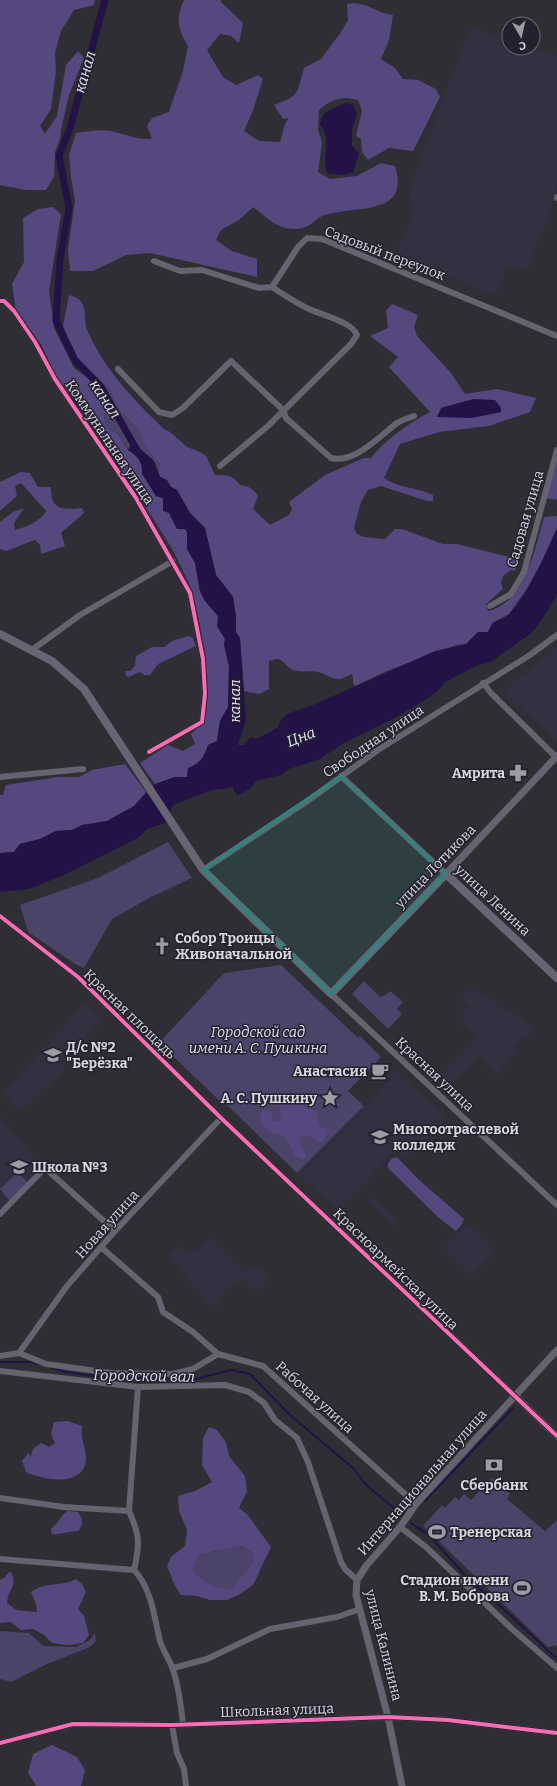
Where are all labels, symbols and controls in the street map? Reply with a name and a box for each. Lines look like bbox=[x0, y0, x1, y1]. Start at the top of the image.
north arrow bbox=[501, 16, 541, 56]
text: С bbox=[518, 38, 527, 52]
water label: канал bbox=[70, 49, 100, 95]
street label: Садовый переулок bbox=[322, 223, 448, 285]
water label: канал bbox=[86, 376, 124, 422]
street label: Коммунальная улица bbox=[61, 377, 158, 508]
street label: Садовая улица bbox=[504, 468, 548, 570]
water label: канал bbox=[226, 679, 244, 723]
street label: Свободная улица bbox=[320, 701, 427, 781]
water label: Цна bbox=[284, 723, 318, 751]
pharmacy icon: Амрита bbox=[508, 763, 528, 783]
place label: Амрита bbox=[452, 765, 505, 782]
street label: улица Лотикова bbox=[391, 821, 480, 912]
street label: улица Ленина bbox=[451, 860, 534, 940]
place label: Собор Троицы Живоначальной bbox=[175, 930, 292, 963]
church icon: Собор Троицы Живоначальной bbox=[152, 936, 172, 956]
street label: Красная площадь bbox=[80, 966, 179, 1063]
park label: Городской сад имени А. С. Пушкина bbox=[189, 1024, 327, 1057]
street label: Красная улица bbox=[392, 1034, 478, 1115]
place label: Д/с №2 "Берёзка" bbox=[66, 1039, 133, 1072]
school or university icon: Д/с №2 "Берёзка" bbox=[43, 1045, 63, 1065]
cafe icon: Анастасия bbox=[370, 1061, 390, 1081]
place label: Анастасия bbox=[293, 1063, 367, 1080]
place icon: А. С. Пушкину bbox=[320, 1088, 340, 1108]
place label: А. С. Пушкину bbox=[220, 1090, 317, 1107]
place label: Многоотраслевой колледж bbox=[393, 1121, 519, 1154]
school or university icon: Многоотраслевой колледж bbox=[370, 1127, 390, 1147]
school or university icon: Школа №3 bbox=[9, 1157, 29, 1177]
place label: Школа №3 bbox=[32, 1159, 108, 1176]
street label: Новая улица bbox=[72, 1186, 143, 1262]
street label: Красноармейская улица bbox=[329, 1205, 462, 1334]
street label: Рабочая улица bbox=[272, 1358, 357, 1437]
water label: Городской вал bbox=[93, 1366, 195, 1386]
street label: Интернациональная улица bbox=[354, 1406, 491, 1559]
bank icon: Сбербанк bbox=[484, 1455, 504, 1475]
place label: Сбербанк bbox=[460, 1477, 528, 1494]
sports icon: Тренерская bbox=[427, 1522, 447, 1542]
place label: Тренерская bbox=[450, 1524, 532, 1541]
place label: Стадион имени В. М. Боброва bbox=[400, 1572, 510, 1605]
sports icon: Стадион имени В. М. Боброва bbox=[512, 1578, 532, 1598]
street label: улица Калинина bbox=[361, 1587, 406, 1703]
street label: Школьная улица bbox=[220, 1700, 335, 1721]

